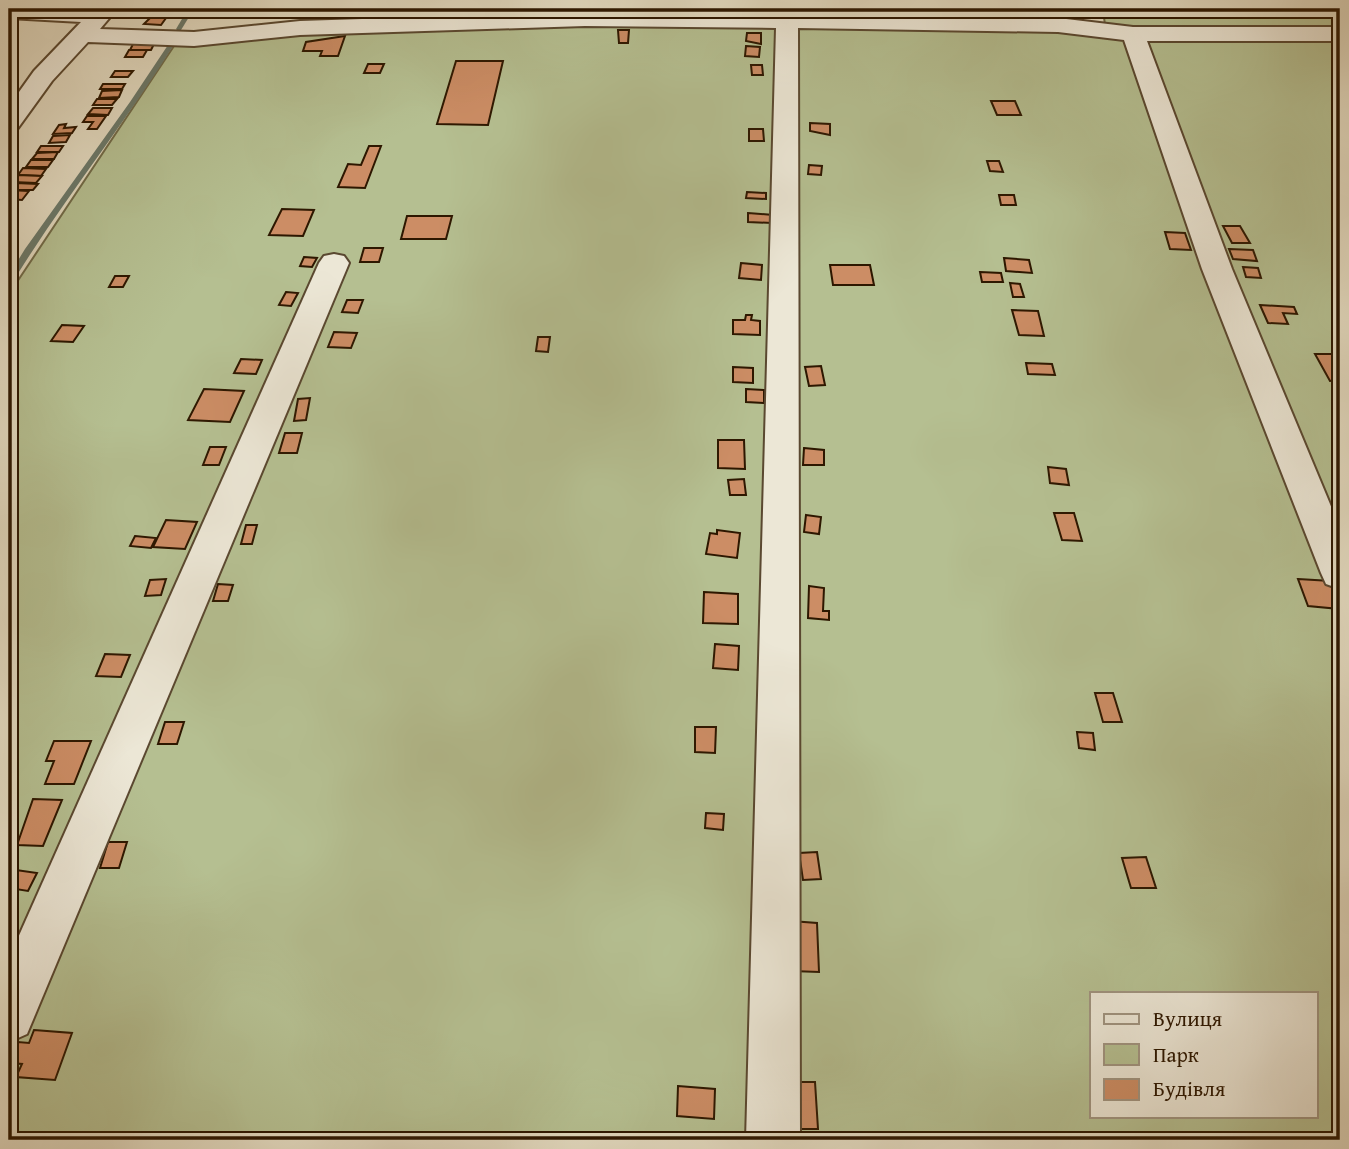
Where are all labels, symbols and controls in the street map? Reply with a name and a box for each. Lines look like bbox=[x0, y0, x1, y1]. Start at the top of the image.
legend bbox=[1090, 992, 1318, 1118]
text: Вулиця bbox=[1153, 1003, 1223, 1034]
text: Парк bbox=[1153, 1039, 1199, 1070]
text: Будівля bbox=[1153, 1073, 1226, 1104]

